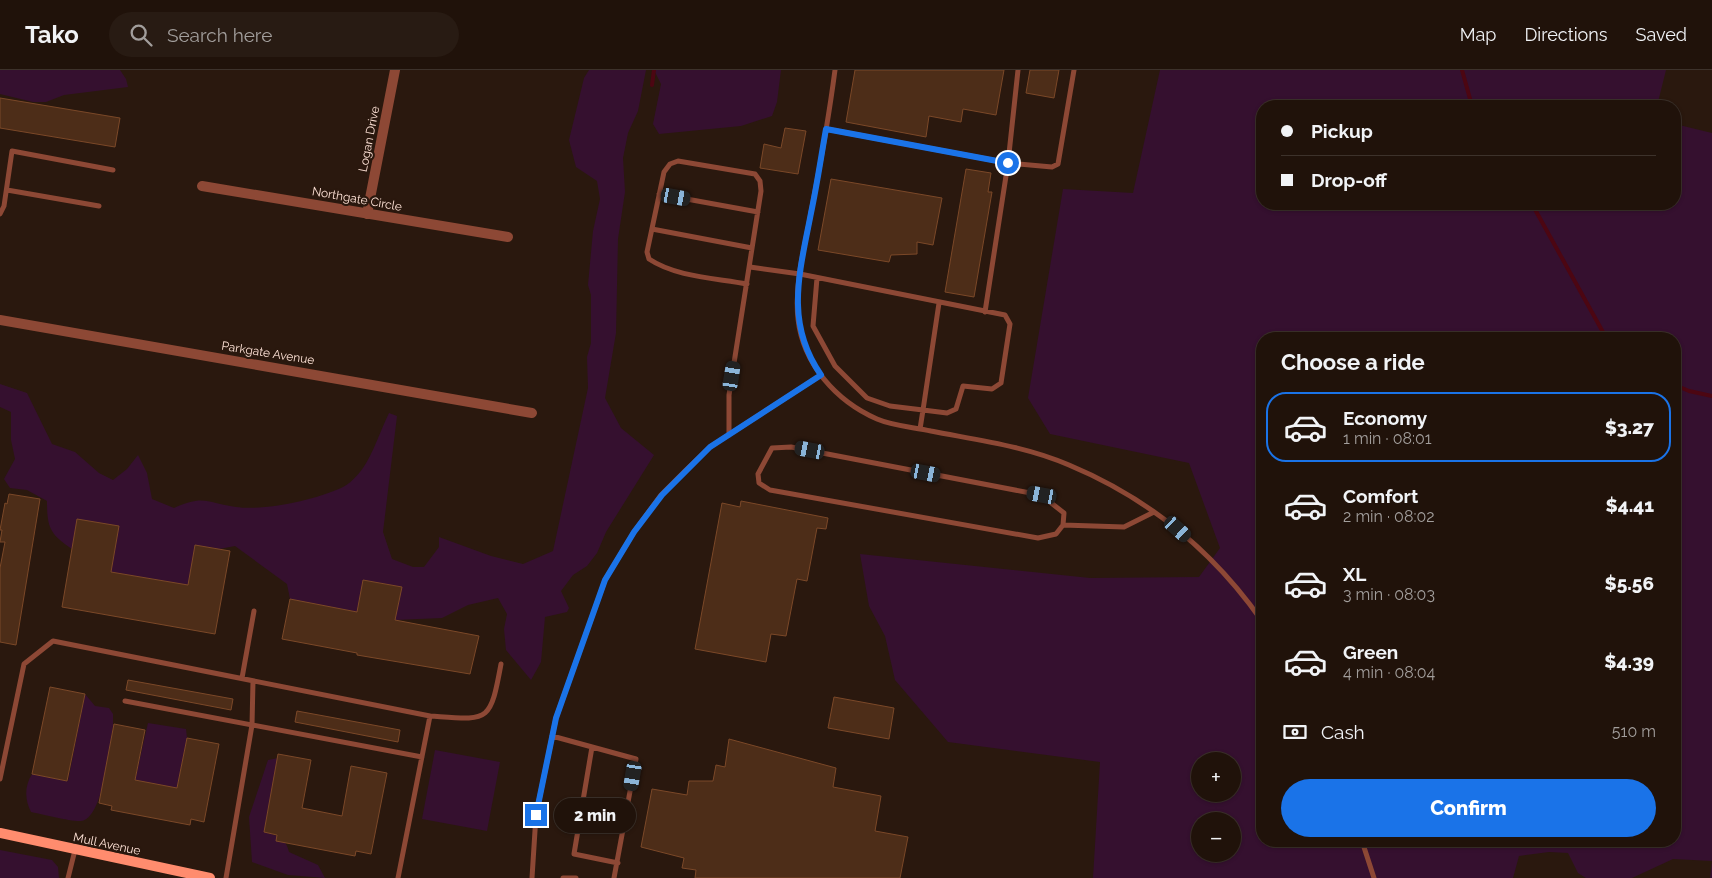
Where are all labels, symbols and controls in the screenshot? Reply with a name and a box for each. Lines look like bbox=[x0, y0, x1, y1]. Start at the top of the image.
search box bbox=[109, 12, 459, 57]
text: Tako bbox=[25, 20, 79, 49]
icon: search bbox=[127, 21, 155, 49]
text: Search here bbox=[167, 24, 272, 46]
text: Map bbox=[1460, 24, 1496, 45]
text: Directions bbox=[1524, 24, 1608, 45]
text: Saved bbox=[1636, 24, 1687, 45]
street label: Logan Drive bbox=[356, 105, 382, 173]
text: Pickup bbox=[1311, 120, 1373, 142]
route start bbox=[997, 152, 1019, 174]
text: Drop-off bbox=[1311, 169, 1387, 191]
street label: Northgate Circle bbox=[311, 184, 403, 214]
car bbox=[659, 187, 692, 207]
street label: Parkgate Avenue bbox=[221, 339, 315, 367]
text: Choose a ride bbox=[1281, 349, 1425, 375]
car bbox=[722, 360, 741, 392]
icon: car bbox=[1283, 405, 1328, 450]
text: Economy bbox=[1343, 407, 1427, 429]
text: $3.27 bbox=[1605, 416, 1654, 438]
text: 1 min · 08:01 bbox=[1343, 429, 1432, 448]
car bbox=[793, 440, 826, 460]
car bbox=[909, 463, 942, 483]
icon: car bbox=[1283, 483, 1328, 528]
car bbox=[1025, 485, 1058, 505]
text: Comfort bbox=[1343, 485, 1418, 507]
text: $4.41 bbox=[1605, 494, 1654, 516]
text: 2 min · 08:02 bbox=[1343, 507, 1435, 526]
car bbox=[1161, 513, 1194, 545]
icon: car bbox=[1283, 561, 1328, 606]
text: XL bbox=[1343, 563, 1366, 585]
text: $5.56 bbox=[1605, 572, 1654, 594]
text: 3 min · 08:03 bbox=[1343, 585, 1435, 604]
icon: car bbox=[1283, 639, 1328, 684]
text: Green bbox=[1343, 641, 1398, 663]
text: $4.39 bbox=[1604, 650, 1654, 672]
text: 4 min · 08:04 bbox=[1343, 663, 1435, 682]
icon: cash bbox=[1281, 718, 1309, 746]
text: Cash bbox=[1321, 721, 1365, 743]
text: 510 m bbox=[1612, 722, 1656, 741]
map controls bbox=[1191, 752, 1241, 862]
button: + bbox=[1191, 752, 1241, 802]
car bbox=[623, 760, 642, 792]
button: Confirm bbox=[1281, 779, 1656, 837]
callout: 2 min bbox=[554, 798, 636, 832]
route end bbox=[525, 804, 547, 826]
text: 2 min bbox=[574, 806, 616, 825]
button: − bbox=[1191, 812, 1241, 862]
street label: Mull Avenue bbox=[72, 830, 142, 858]

